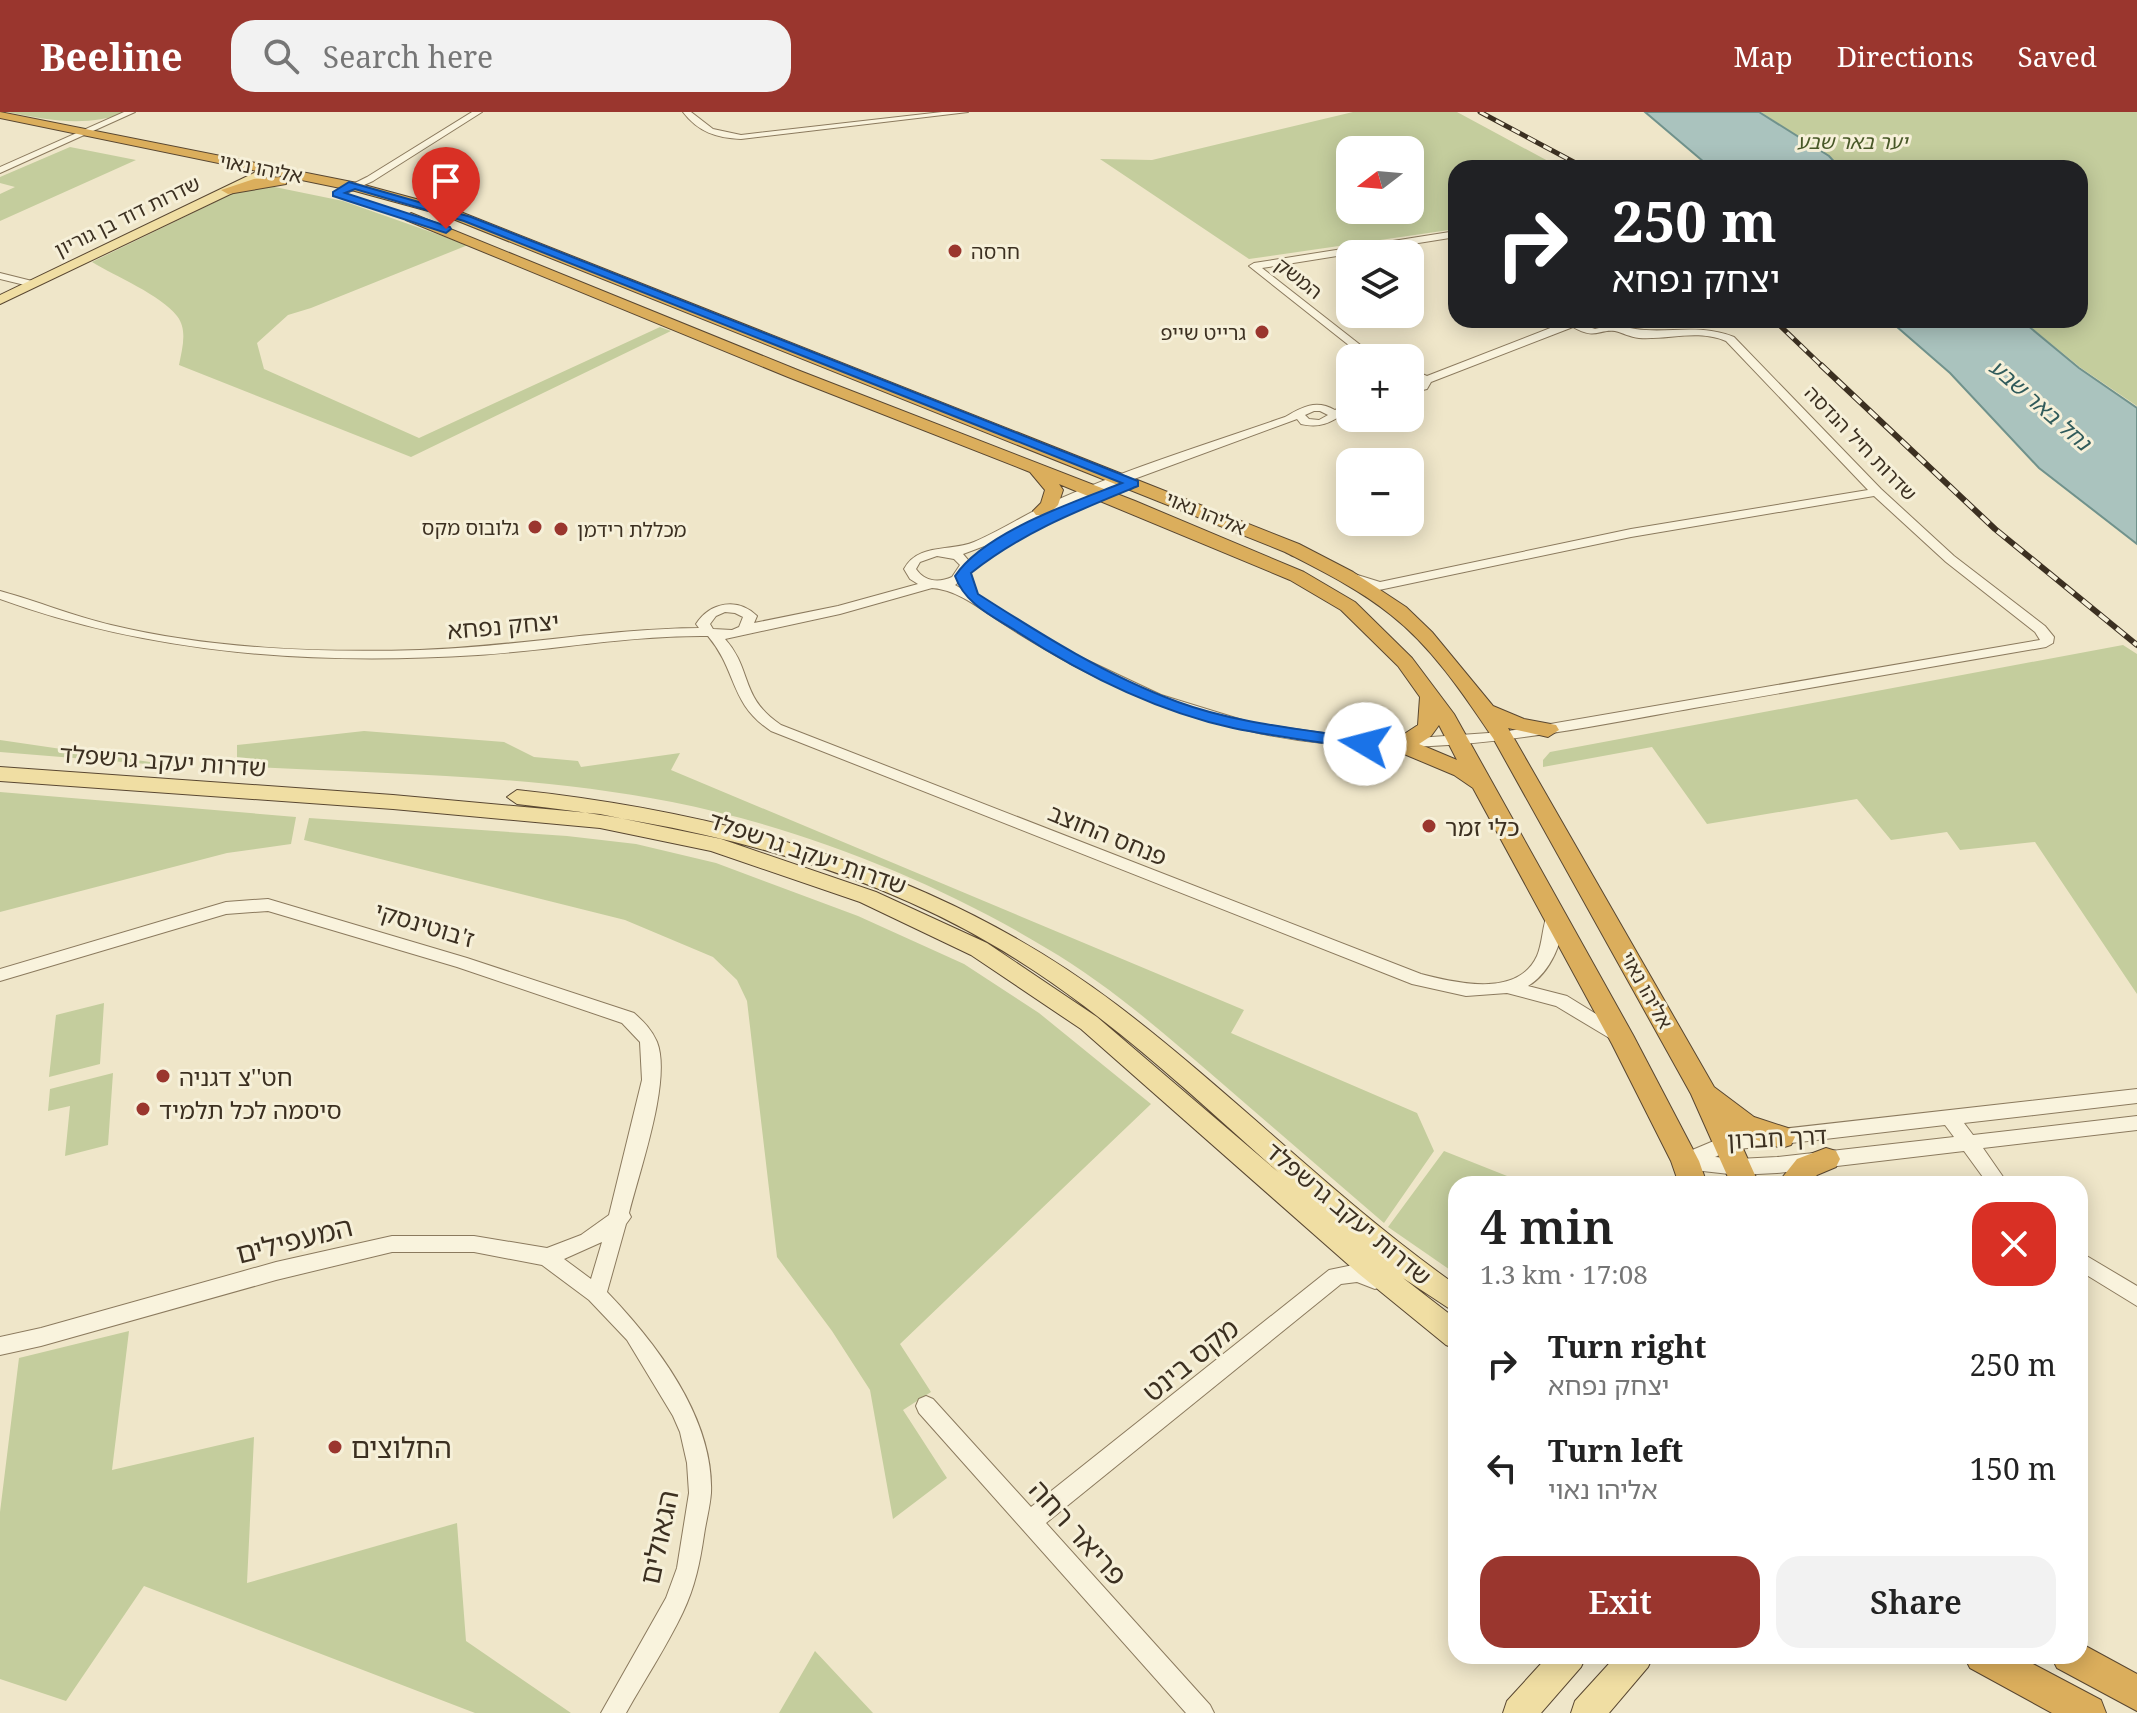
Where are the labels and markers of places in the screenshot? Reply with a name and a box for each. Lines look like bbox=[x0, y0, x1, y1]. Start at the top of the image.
pin bbox=[412, 147, 480, 229]
place label: חרסה bbox=[971, 238, 1020, 265]
marker: חרסה bbox=[946, 242, 964, 260]
place label: גרייט שייפ bbox=[1161, 319, 1247, 346]
marker: גרייט שייפ bbox=[1253, 323, 1271, 341]
place label: גלובוס מקס bbox=[422, 514, 520, 541]
place label: מכללת רידמן bbox=[577, 516, 687, 543]
marker: גלובוס מקס bbox=[526, 518, 544, 536]
marker: מכללת רידמן bbox=[552, 520, 570, 538]
place label: כלי זמר bbox=[1445, 810, 1520, 843]
marker: כלי זמר bbox=[1420, 817, 1438, 835]
place label: חט''צ דגניה bbox=[179, 1060, 293, 1093]
marker: חט''צ דגניה bbox=[154, 1067, 172, 1085]
place label: סיסמה לכל תלמיד bbox=[159, 1093, 342, 1126]
marker: סיסמה לכל תלמיד bbox=[134, 1100, 152, 1118]
place label: החלוצים bbox=[351, 1428, 452, 1466]
marker: החלוצים bbox=[326, 1438, 344, 1456]

